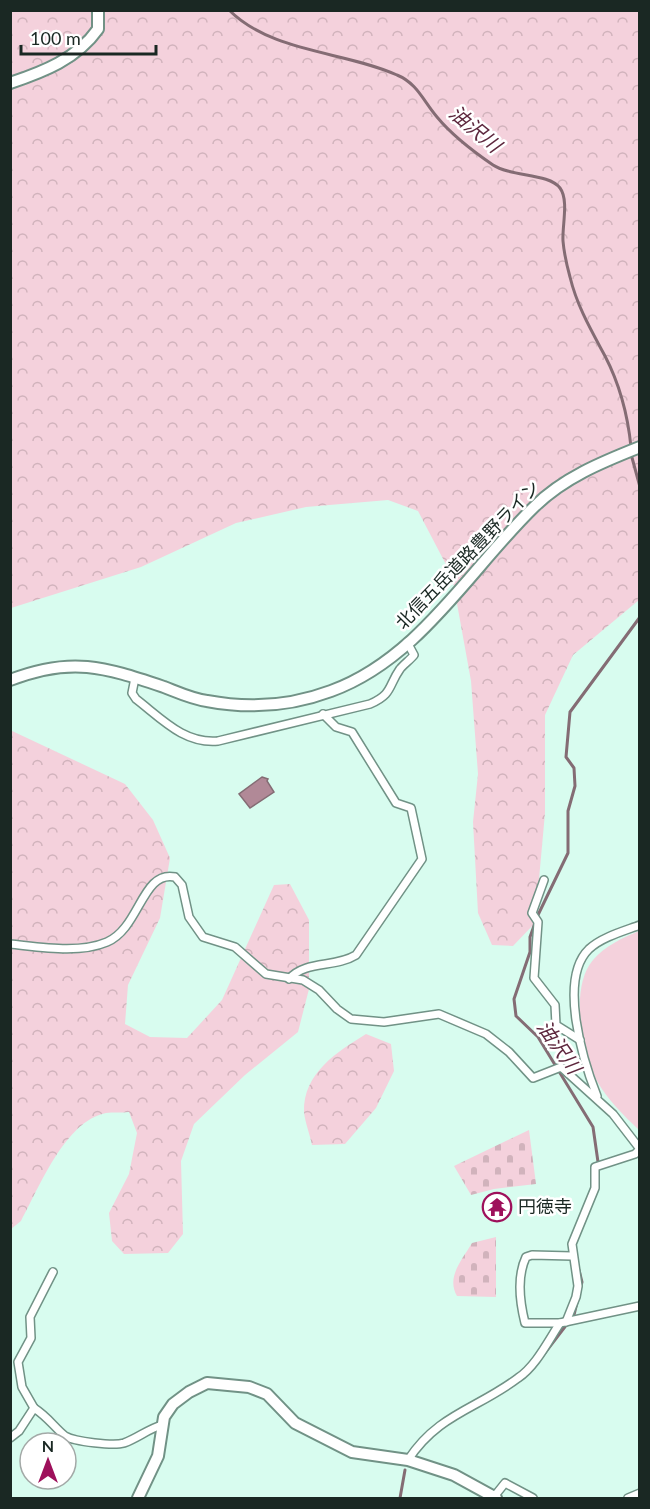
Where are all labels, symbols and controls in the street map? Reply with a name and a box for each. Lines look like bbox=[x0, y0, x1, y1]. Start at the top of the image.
scale bar bbox=[21, 18, 156, 56]
text: 100 m bbox=[30, 27, 81, 49]
water label: 油沢川 bbox=[445, 100, 508, 158]
street label: 北信五岳道路豊野ライン bbox=[391, 475, 544, 633]
water label: 油沢川 bbox=[533, 1015, 588, 1080]
temple icon: 円徳寺 bbox=[481, 1191, 513, 1223]
place label: 円徳寺 bbox=[518, 1195, 572, 1217]
north arrow bbox=[18, 1431, 78, 1491]
text: N bbox=[42, 1436, 54, 1455]

